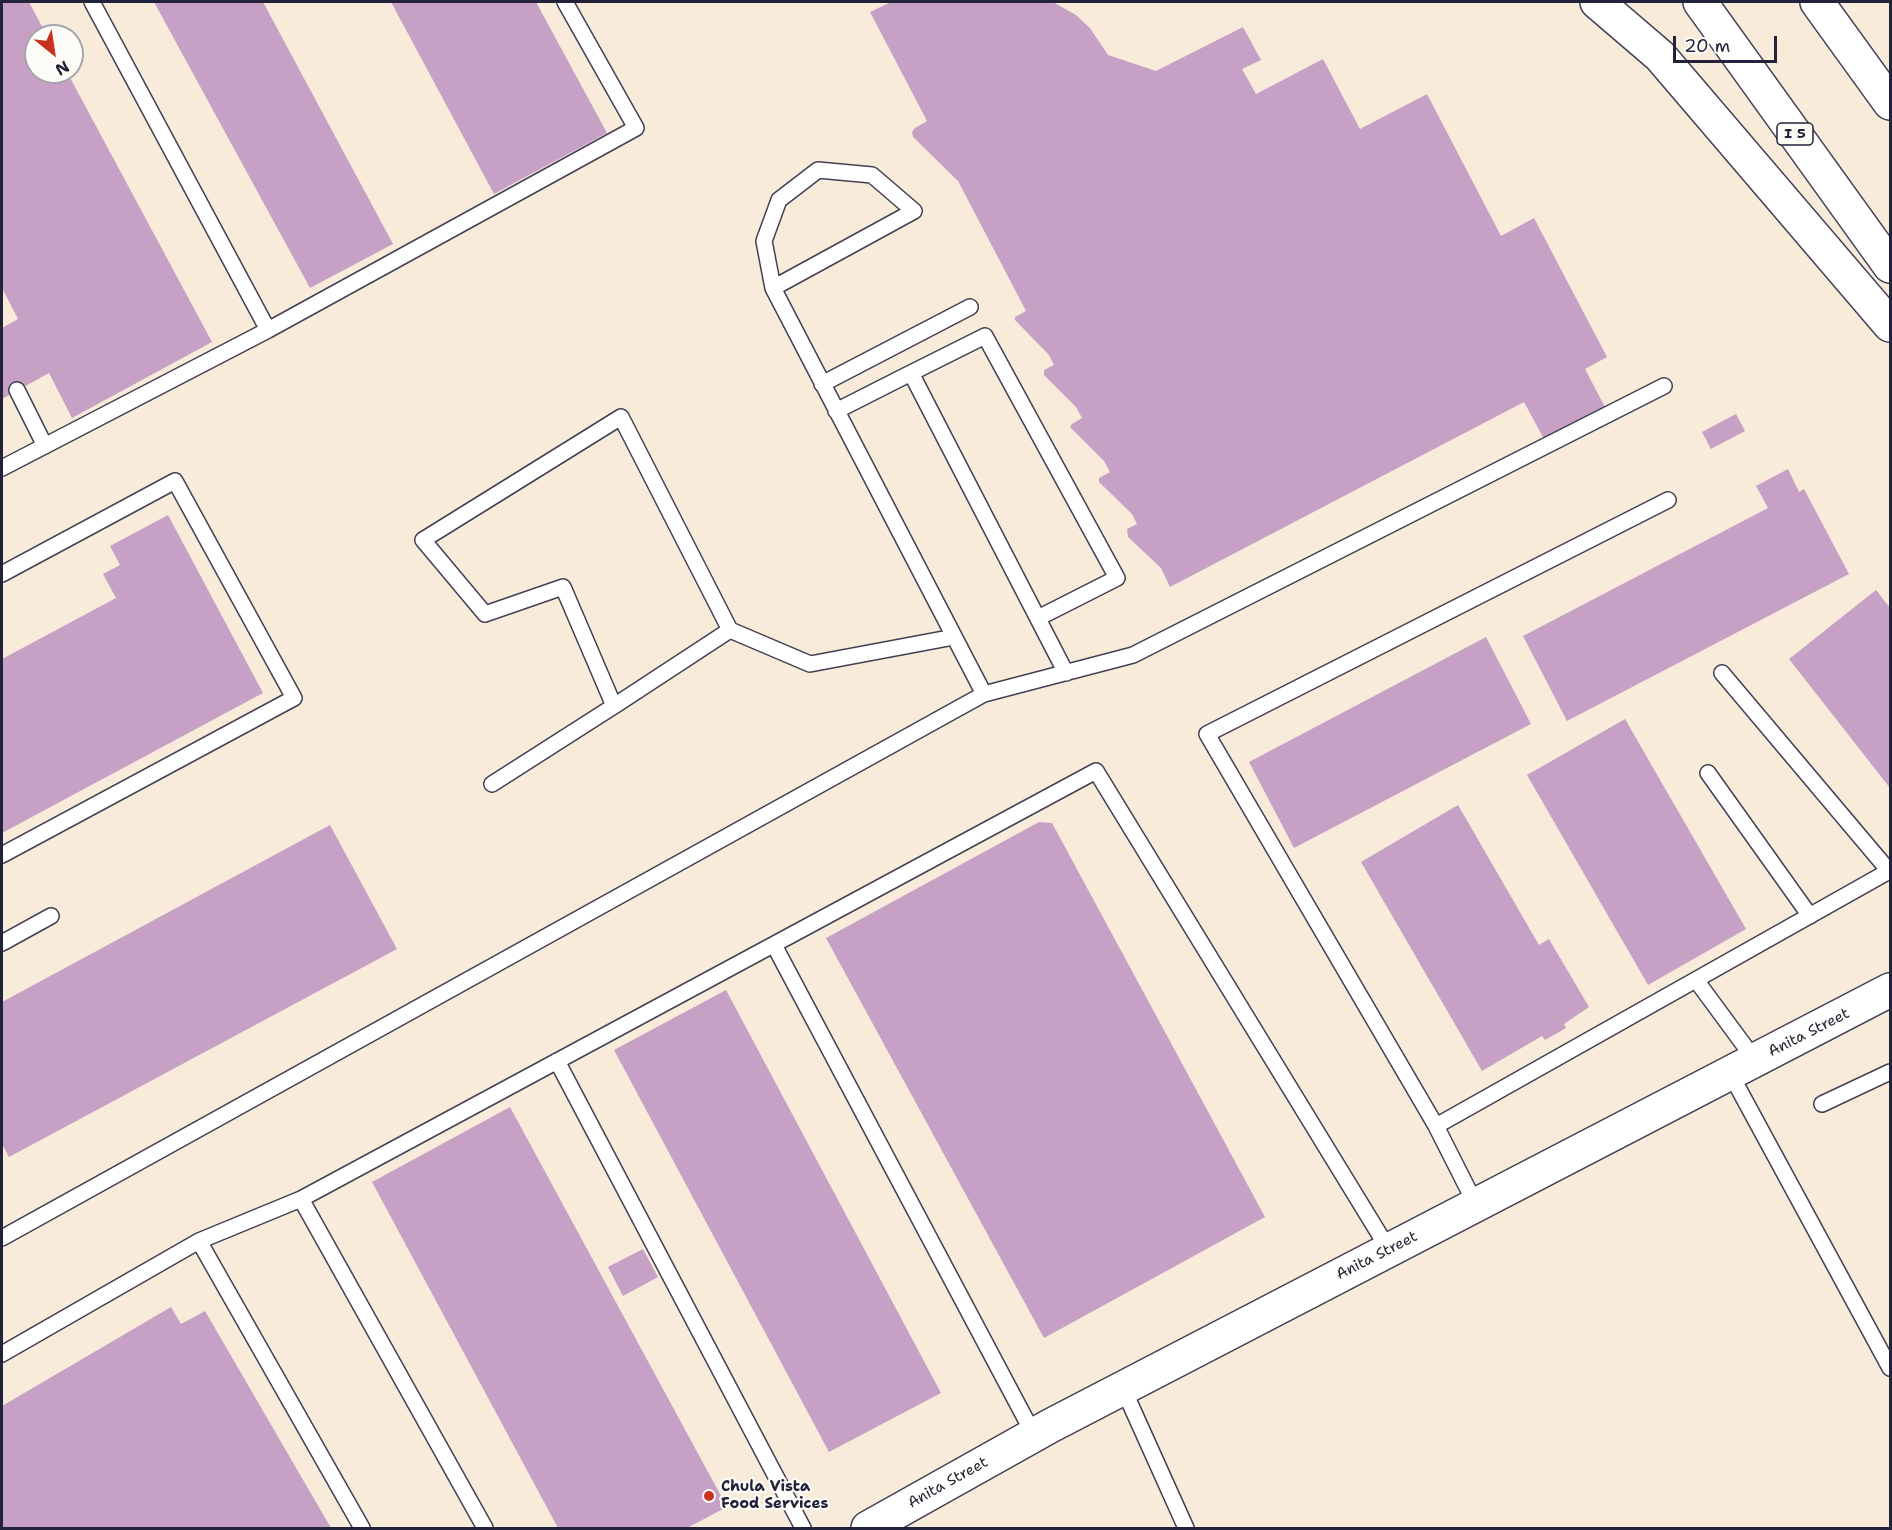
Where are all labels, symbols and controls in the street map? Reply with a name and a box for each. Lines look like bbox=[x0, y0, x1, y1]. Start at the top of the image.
north arrow bbox=[24, 24, 84, 84]
scale bar bbox=[1676, 24, 1780, 62]
text: 20 m bbox=[1684, 34, 1730, 58]
text: N bbox=[52, 56, 73, 81]
road number: I 5 bbox=[1777, 123, 1813, 145]
street label: Anita Street bbox=[1765, 1005, 1853, 1061]
street label: Anita Street bbox=[1333, 1228, 1421, 1284]
street label: Anita Street bbox=[905, 1454, 991, 1512]
place label: Chula Vista Food Services bbox=[721, 1478, 828, 1513]
marker: Chula Vista Food Services bbox=[702, 1489, 716, 1503]

